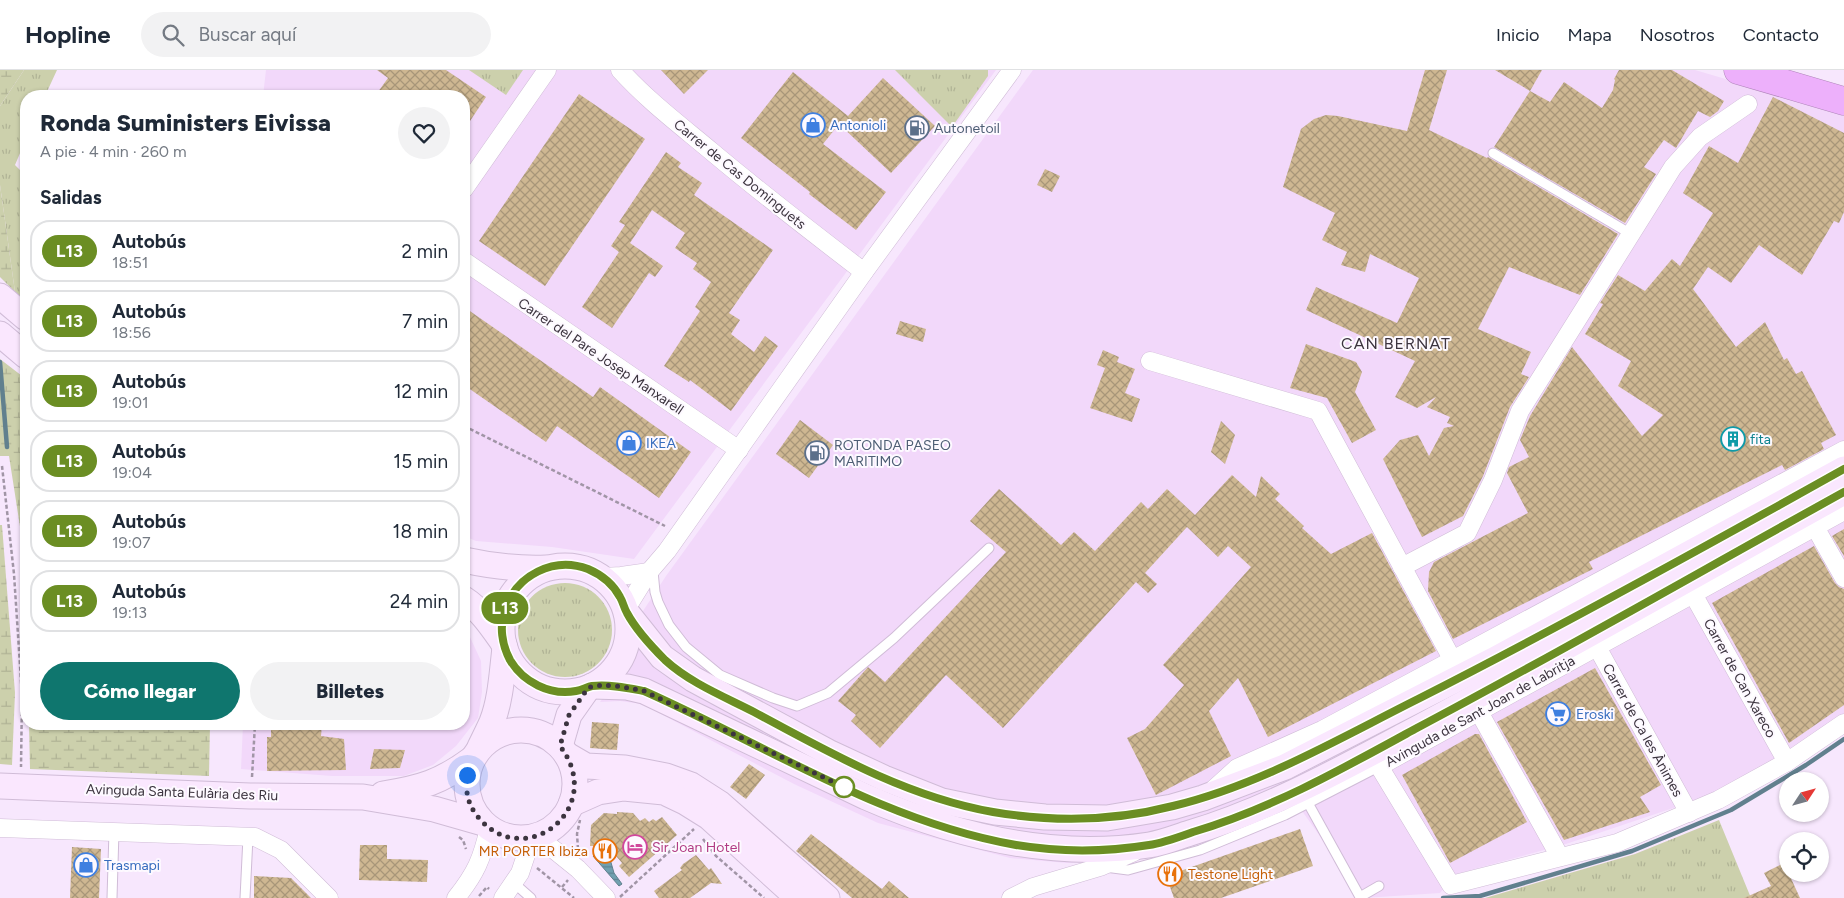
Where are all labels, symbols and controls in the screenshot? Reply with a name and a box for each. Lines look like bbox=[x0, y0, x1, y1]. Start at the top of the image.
search box bbox=[141, 12, 491, 57]
text: Hopline bbox=[25, 20, 111, 49]
icon: search bbox=[159, 21, 187, 49]
text: Buscar aquí bbox=[199, 23, 296, 46]
text: Inicio bbox=[1496, 24, 1540, 46]
text: Mapa bbox=[1568, 24, 1612, 46]
text: Nosotros bbox=[1640, 24, 1715, 46]
text: Contacto bbox=[1743, 24, 1819, 46]
button: heart bbox=[398, 107, 450, 159]
text: Ronda Suministers Eivissa bbox=[40, 108, 331, 137]
shop icon: Antonioli bbox=[800, 112, 826, 138]
fuel station icon: Autonetoil bbox=[904, 115, 930, 141]
street label: Carrer de Cas Dominguets bbox=[670, 116, 809, 233]
place label: Antonioli bbox=[830, 117, 886, 134]
place label: Autonetoil bbox=[934, 120, 1000, 137]
text: A pie · 4 min · 260 m bbox=[40, 142, 187, 161]
text: Salidas bbox=[40, 186, 102, 209]
text: Autobús bbox=[112, 230, 186, 253]
text: L13 bbox=[56, 240, 83, 262]
text: 2 min bbox=[402, 240, 448, 263]
text: 18:51 bbox=[112, 253, 148, 272]
street label: Carrer del Pare Josep Manxarell bbox=[515, 295, 687, 418]
text: Autobús bbox=[112, 300, 186, 323]
text: L13 bbox=[56, 310, 83, 332]
text: 7 min bbox=[402, 310, 448, 333]
text: 18:56 bbox=[112, 323, 151, 342]
district label: CAN BERNAT bbox=[1341, 334, 1451, 353]
text: Autobús bbox=[112, 370, 186, 393]
text: L13 bbox=[56, 380, 83, 402]
text: 12 min bbox=[394, 380, 448, 403]
text: 19:01 bbox=[112, 393, 149, 412]
building icon: fita bbox=[1720, 426, 1746, 452]
shop icon: IKEA bbox=[616, 430, 642, 456]
place label: fita bbox=[1750, 431, 1771, 448]
place label: IKEA bbox=[646, 435, 677, 452]
place label: ROTONDA PASEO MARITIMO bbox=[834, 437, 951, 470]
text: Autobús bbox=[112, 440, 186, 463]
fuel station icon: ROTONDA PASEO MARITIMO bbox=[804, 440, 830, 466]
text: L13 bbox=[56, 450, 83, 472]
text: 15 min bbox=[393, 450, 448, 473]
text: 19:04 bbox=[112, 463, 152, 482]
text: Autobús bbox=[112, 510, 186, 533]
text: L13 bbox=[56, 520, 83, 542]
text: 18 min bbox=[393, 520, 448, 543]
text: 19:07 bbox=[112, 533, 151, 552]
text: Autobús bbox=[112, 580, 186, 603]
text: L13 bbox=[56, 590, 83, 612]
text: 24 min bbox=[390, 590, 448, 613]
line badge: L13 bbox=[476, 592, 534, 624]
text: L13 bbox=[491, 597, 519, 619]
text: 19:13 bbox=[112, 603, 147, 622]
street label: Carrer de Can Xareco bbox=[1700, 616, 1779, 741]
street label: Avinguda de Sant Joan de Labritja bbox=[1383, 652, 1578, 771]
street label: Carrer de Ca les Ànimes bbox=[1599, 661, 1686, 800]
button: Cómo llegar bbox=[40, 662, 240, 720]
button: Billetes bbox=[250, 662, 450, 720]
supermarket icon: Eroski bbox=[1545, 701, 1571, 727]
place label: Eroski bbox=[1576, 706, 1614, 723]
your location bbox=[455, 763, 480, 788]
north arrow bbox=[1779, 772, 1829, 822]
map controls bbox=[1779, 772, 1829, 882]
unlabelled marker bbox=[833, 776, 855, 798]
street label: Avinguda Santa Eulària des Riu bbox=[86, 781, 278, 804]
button: locate bbox=[1779, 832, 1829, 882]
hotel icon: Sir Joan Hotel bbox=[622, 834, 648, 860]
restaurant icon: MR PORTER Ibiza bbox=[592, 838, 618, 864]
place label: Sir Joan Hotel bbox=[652, 839, 740, 856]
place label: MR PORTER Ibiza bbox=[479, 843, 588, 860]
shop icon: Trasmapi bbox=[73, 852, 99, 878]
place label: Trasmapi bbox=[104, 857, 160, 874]
restaurant icon: Testone Light bbox=[1157, 861, 1183, 887]
place label: Testone Light bbox=[1188, 866, 1273, 883]

